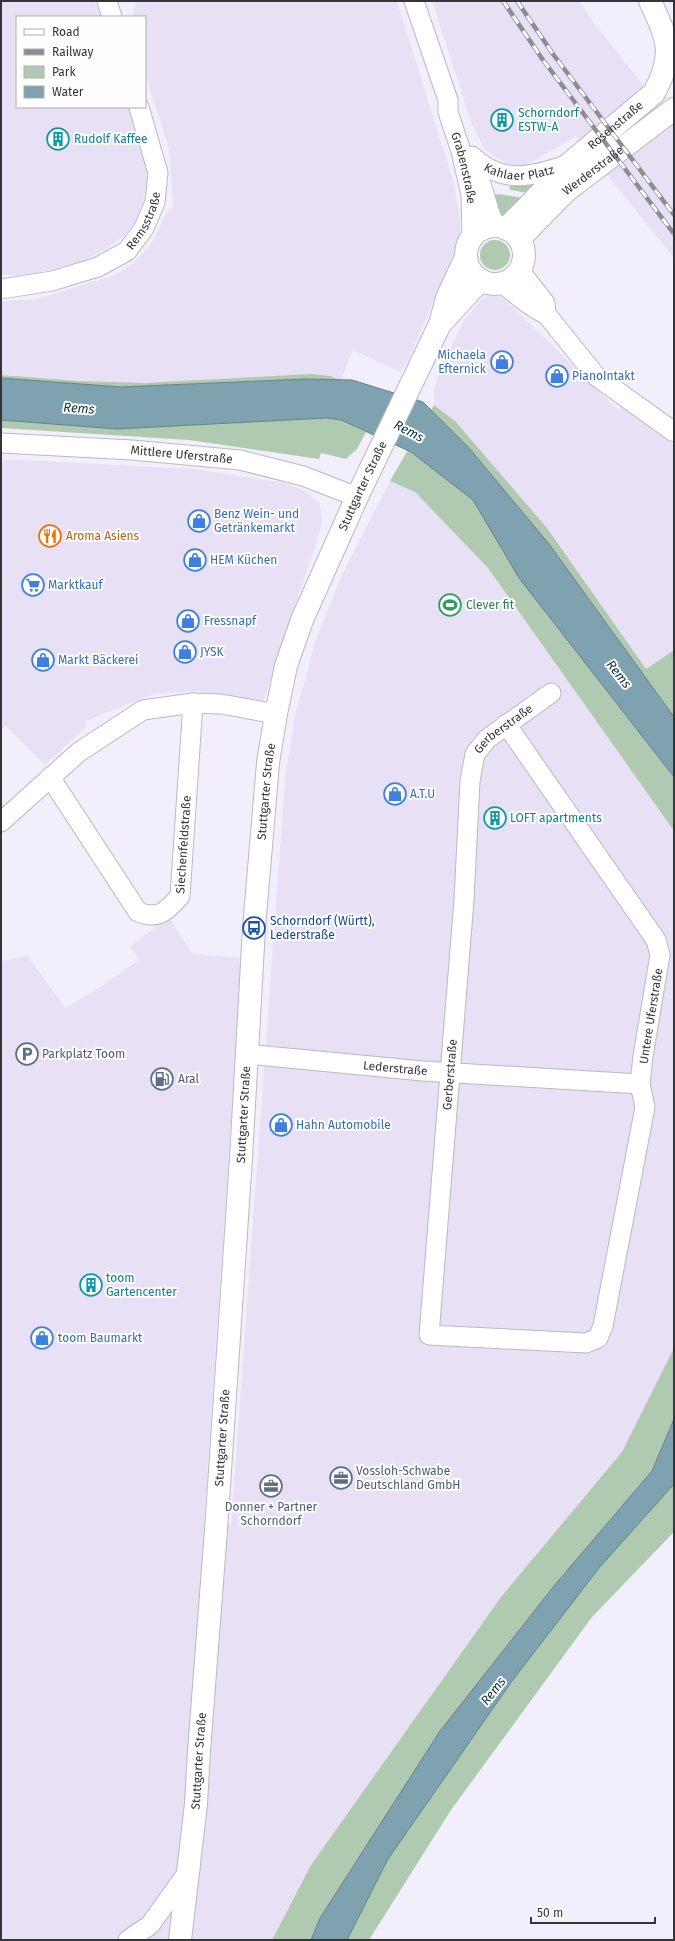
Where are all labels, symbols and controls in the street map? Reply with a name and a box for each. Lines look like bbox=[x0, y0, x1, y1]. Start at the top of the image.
legend bbox=[16, 16, 146, 108]
text: Road bbox=[52, 25, 80, 39]
text: Railway bbox=[52, 45, 93, 59]
text: Park bbox=[52, 65, 76, 79]
text: Water bbox=[52, 85, 84, 99]
street label: Rosenstraße bbox=[585, 98, 646, 152]
place label: Schorndorf ESTW-A bbox=[518, 106, 580, 134]
building icon: Schorndorf ESTW-A bbox=[489, 107, 515, 133]
building icon: Rudolf Kaffee bbox=[45, 126, 71, 152]
street label: Grabenstraße bbox=[448, 130, 478, 204]
place label: Rudolf Kaffee bbox=[74, 132, 148, 146]
street label: Werderstraße bbox=[560, 143, 626, 198]
street label: Kahlaer Platz bbox=[481, 160, 556, 183]
street label: Remsstraße bbox=[123, 191, 163, 253]
place label: Michaela Efternick bbox=[437, 348, 487, 376]
shop icon: Michaela Efternick bbox=[489, 349, 515, 375]
shop icon: PianoIntakt bbox=[544, 363, 570, 389]
place label: PianoIntakt bbox=[572, 369, 635, 383]
water label: Rems bbox=[63, 399, 95, 417]
water label: Rems bbox=[392, 417, 426, 445]
street label: Stuttgarter Straße bbox=[336, 439, 390, 533]
street label: Mittlere Uferstraße bbox=[130, 443, 233, 466]
place label: Benz Wein- und Getränkemarkt bbox=[214, 507, 299, 535]
shop icon: Benz Wein- und Getränkemarkt bbox=[186, 508, 212, 534]
restaurant icon: Aroma Asiens bbox=[37, 523, 63, 549]
place label: Aroma Asiens bbox=[66, 529, 140, 543]
shop icon: HEM Küchen bbox=[182, 547, 208, 573]
place label: HEM Küchen bbox=[210, 553, 277, 567]
supermarket icon: Marktkauf bbox=[20, 572, 46, 598]
place label: Marktkauf bbox=[48, 578, 103, 592]
sports icon: Clever fit bbox=[437, 592, 463, 618]
place label: Clever fit bbox=[466, 598, 515, 612]
shop icon: Fressnapf bbox=[175, 608, 201, 634]
place label: Fressnapf bbox=[204, 614, 257, 628]
shop icon: JYSK bbox=[172, 639, 198, 665]
place label: JYSK bbox=[200, 645, 225, 659]
shop icon: Markt Bäckerei bbox=[30, 647, 56, 673]
place label: Markt Bäckerei bbox=[58, 653, 139, 667]
water label: Rems bbox=[603, 657, 635, 691]
street label: Gerberstraße bbox=[471, 701, 535, 756]
street label: Stuttgarter Straße bbox=[255, 742, 278, 840]
shop icon: A.T.U bbox=[382, 781, 408, 807]
place label: A.T.U bbox=[410, 787, 435, 801]
street label: Siechenfeldstraße bbox=[173, 795, 194, 894]
building icon: LOFT apartments bbox=[482, 805, 508, 831]
place label: LOFT apartments bbox=[510, 811, 602, 825]
place label: Schorndorf (Württ), Lederstraße bbox=[270, 914, 375, 942]
bus stop icon: Schorndorf (Württ), Lederstraße bbox=[241, 915, 267, 941]
street label: Untere Uferstraße bbox=[637, 967, 665, 1065]
street label: Gerberstraße bbox=[440, 1039, 460, 1111]
parking icon: Parkplatz Toom bbox=[14, 1041, 40, 1067]
place label: Parkplatz Toom bbox=[42, 1047, 125, 1061]
street label: Lederstraße bbox=[362, 1058, 428, 1078]
fuel station icon: Aral bbox=[149, 1066, 175, 1092]
street label: Stuttgarter Straße bbox=[234, 1066, 253, 1164]
place label: Aral bbox=[178, 1072, 199, 1086]
shop icon: Hahn Automobile bbox=[268, 1112, 294, 1138]
place label: Hahn Automobile bbox=[296, 1118, 391, 1132]
place label: toom Gartencenter bbox=[106, 1271, 177, 1299]
building icon: toom Gartencenter bbox=[78, 1272, 104, 1298]
shop icon: toom Baumarkt bbox=[29, 1325, 55, 1351]
place label: toom Baumarkt bbox=[58, 1331, 143, 1345]
street label: Stuttgarter Straße bbox=[212, 1389, 232, 1487]
place label: Vossloh-Schwabe Deutschland GmbH bbox=[356, 1464, 460, 1492]
office icon: Vossloh-Schwabe Deutschland GmbH bbox=[328, 1465, 354, 1491]
office icon: Donner + Partner Schorndorf bbox=[258, 1473, 284, 1499]
place label: Donner + Partner Schorndorf bbox=[225, 1500, 318, 1528]
water label: Rems bbox=[477, 1674, 509, 1708]
street label: Stuttgarter Straße bbox=[188, 1712, 209, 1810]
scale bar bbox=[531, 1899, 655, 1925]
text: 50 m bbox=[537, 1906, 563, 1920]

